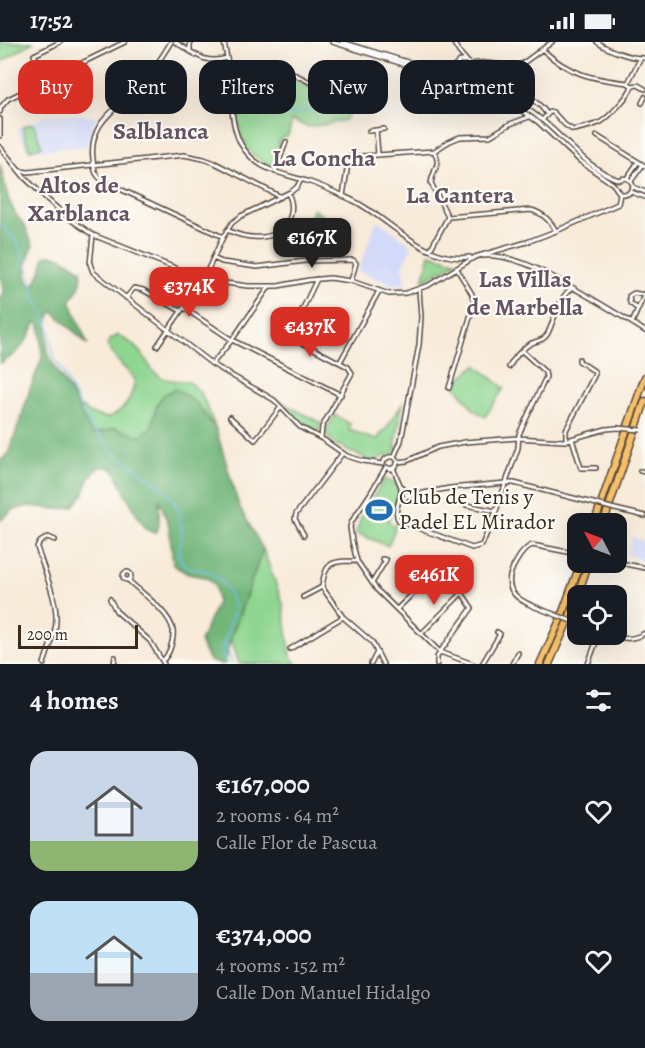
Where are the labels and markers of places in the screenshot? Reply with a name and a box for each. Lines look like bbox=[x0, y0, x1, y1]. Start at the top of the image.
pin: €167K bbox=[270, 218, 354, 269]
pin: €374K bbox=[147, 267, 231, 318]
pin: €437K bbox=[268, 307, 352, 358]
place label: Club de Tenis y Padel EL Mirador bbox=[399, 482, 555, 537]
sports icon: Club de Tenis y Padel EL Mirador bbox=[364, 495, 394, 525]
pin: €461K bbox=[392, 555, 476, 606]

